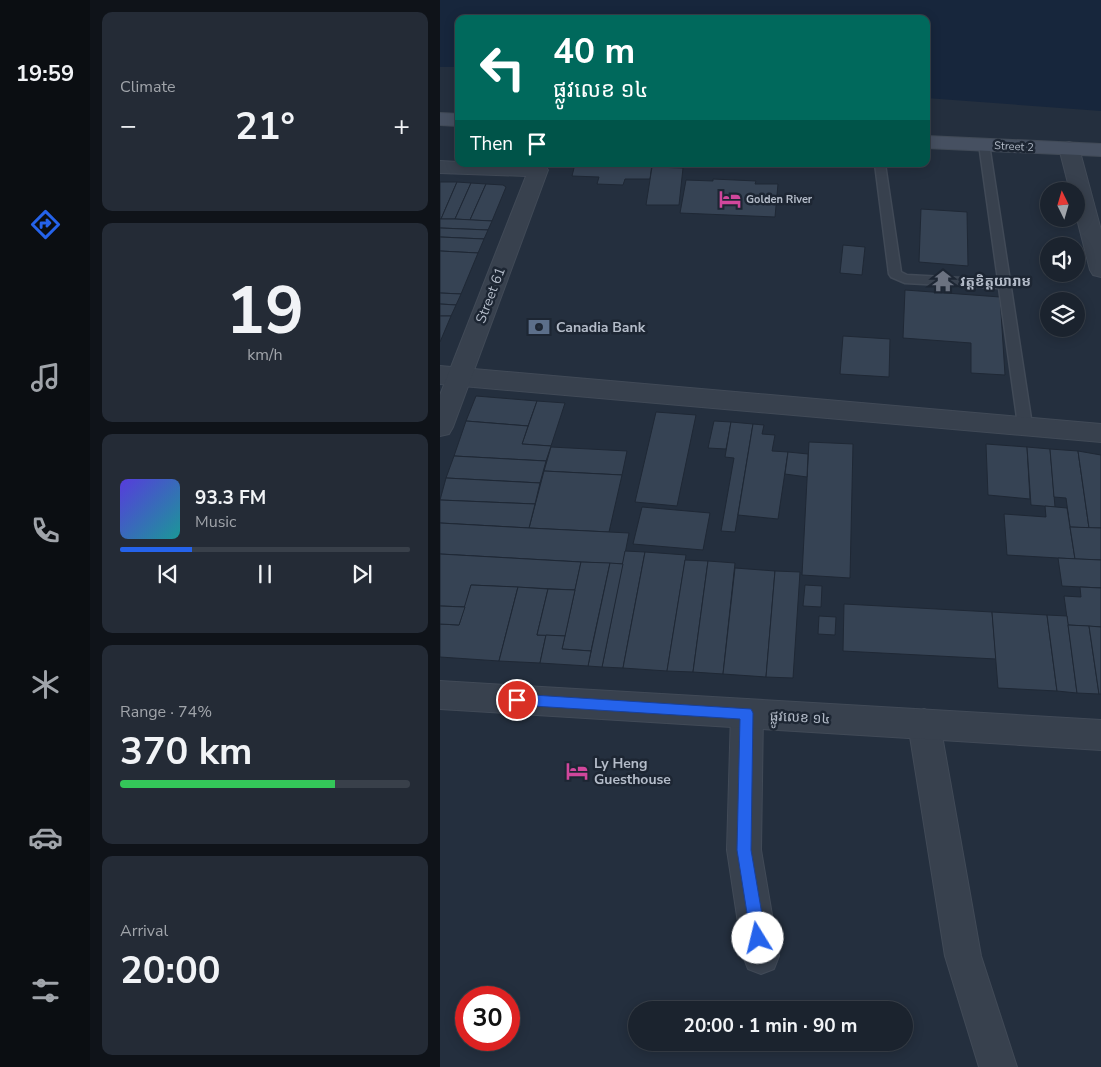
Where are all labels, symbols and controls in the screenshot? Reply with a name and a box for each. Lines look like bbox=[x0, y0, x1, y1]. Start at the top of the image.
text: 40 m bbox=[553, 28, 635, 75]
icon: left bbox=[470, 35, 535, 100]
text: 19:59 bbox=[16, 59, 74, 89]
text: ផ្លូវលេខ ១៤ bbox=[553, 75, 648, 105]
text: Climate bbox=[120, 76, 175, 98]
text: 21° bbox=[235, 101, 295, 152]
text: − bbox=[120, 107, 137, 145]
text: + bbox=[393, 107, 410, 145]
icon: arrive bbox=[523, 130, 551, 158]
text: Then bbox=[470, 131, 513, 157]
street label: Street 2 bbox=[994, 138, 1034, 155]
north arrow bbox=[1040, 182, 1085, 228]
map controls bbox=[1040, 182, 1085, 337]
hotel icon: Golden River bbox=[717, 186, 743, 212]
place label: Golden River bbox=[746, 192, 813, 207]
icon: directions bbox=[28, 207, 63, 242]
button: sound bbox=[1040, 237, 1085, 282]
street label: Street 61 bbox=[471, 264, 510, 326]
text: 19 bbox=[226, 267, 304, 356]
temple icon: វត្តខិត្តយារាម bbox=[930, 268, 956, 294]
place label: វត្តខិត្តយារាម bbox=[960, 272, 1031, 291]
button: layers bbox=[1040, 292, 1085, 337]
bank icon: Canadia Bank bbox=[526, 314, 552, 340]
place label: Canadia Bank bbox=[556, 318, 646, 337]
text: km/h bbox=[247, 344, 283, 366]
icon: music bbox=[28, 360, 63, 395]
text: 93.3 FM bbox=[195, 485, 266, 511]
text: Music bbox=[195, 511, 236, 533]
icon: phone bbox=[28, 513, 63, 548]
icon: previous bbox=[154, 560, 182, 588]
icon: pause bbox=[251, 560, 279, 588]
icon: next bbox=[348, 560, 376, 588]
icon: climate bbox=[28, 667, 63, 702]
pin bbox=[496, 679, 538, 721]
icon: arrive bbox=[503, 686, 531, 714]
text: Range · 74% bbox=[120, 701, 212, 723]
street label: ផ្លូវលេខ ១៤ bbox=[769, 706, 831, 731]
text: 370 km bbox=[120, 726, 252, 777]
place label: Ly Heng Guesthouse bbox=[594, 754, 671, 789]
hotel icon: Ly Heng Guesthouse bbox=[564, 758, 590, 784]
icon: car bbox=[28, 820, 63, 855]
position arrow bbox=[731, 911, 783, 963]
text: Arrival bbox=[120, 920, 168, 942]
text: 20:00 bbox=[120, 945, 221, 996]
icon: filters bbox=[28, 973, 63, 1008]
speed limit sign: 30 bbox=[455, 986, 520, 1051]
text: 20:00 · 1 min · 90 m bbox=[683, 1013, 858, 1039]

